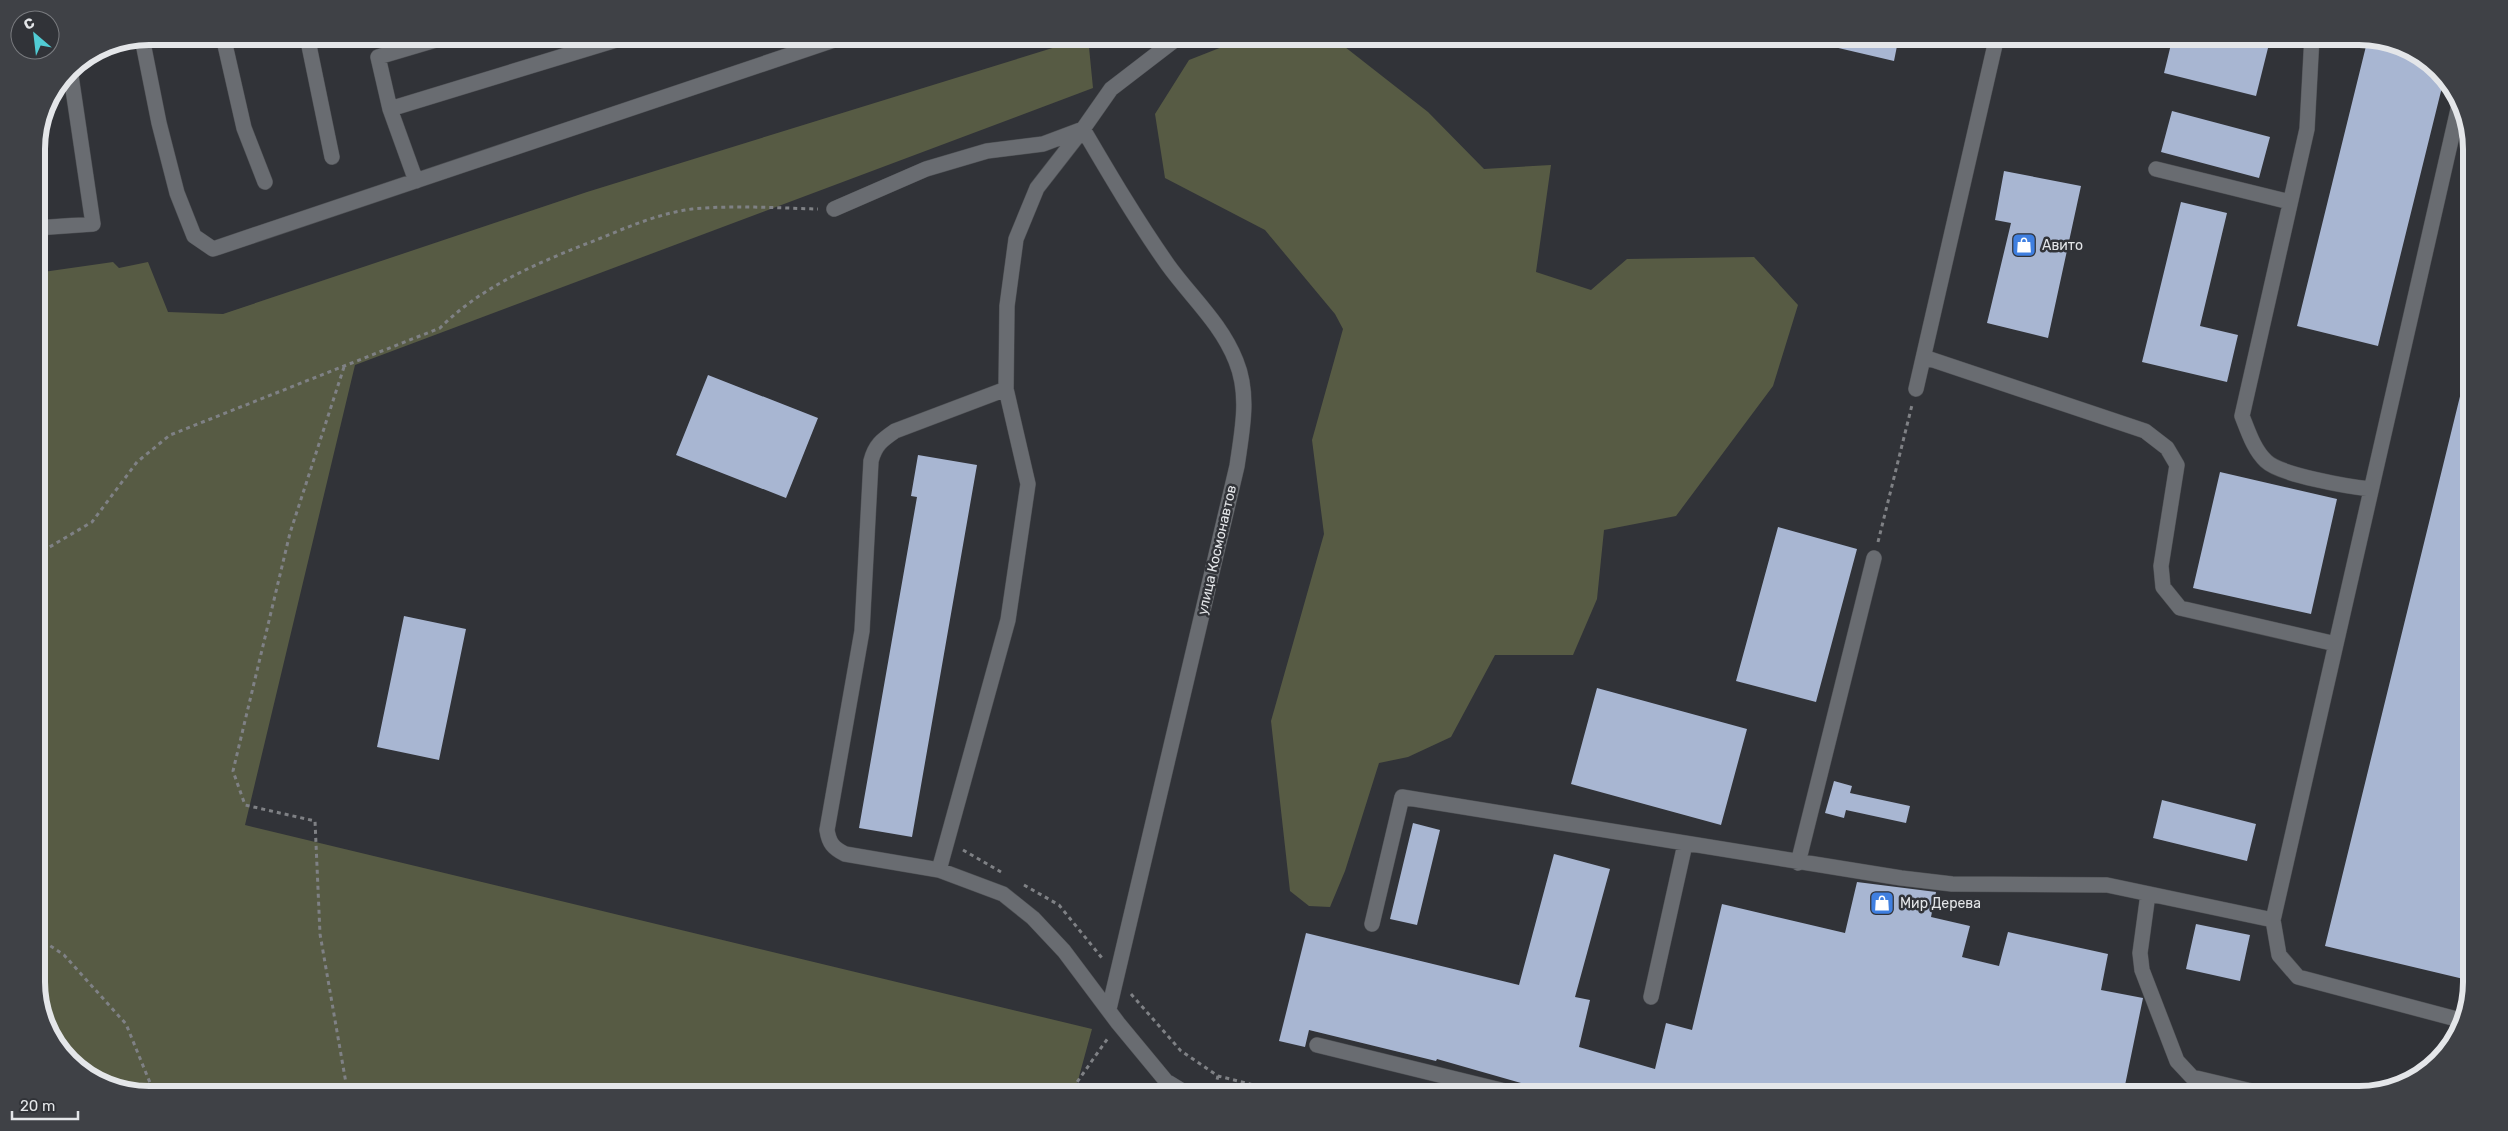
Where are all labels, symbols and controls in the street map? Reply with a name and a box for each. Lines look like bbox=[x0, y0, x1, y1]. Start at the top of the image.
north arrow bbox=[10, 10, 60, 60]
text: С bbox=[21, 14, 38, 34]
shop icon: Авито bbox=[2011, 232, 2037, 258]
place label: Авито bbox=[2042, 237, 2083, 254]
street label: улица Космонавтов bbox=[1194, 483, 1240, 617]
shop icon: Мир Дерева bbox=[1869, 890, 1895, 916]
place label: Мир Дерева bbox=[1900, 895, 1981, 912]
scale bar bbox=[12, 1088, 79, 1120]
text: 20 m bbox=[20, 1097, 55, 1115]

